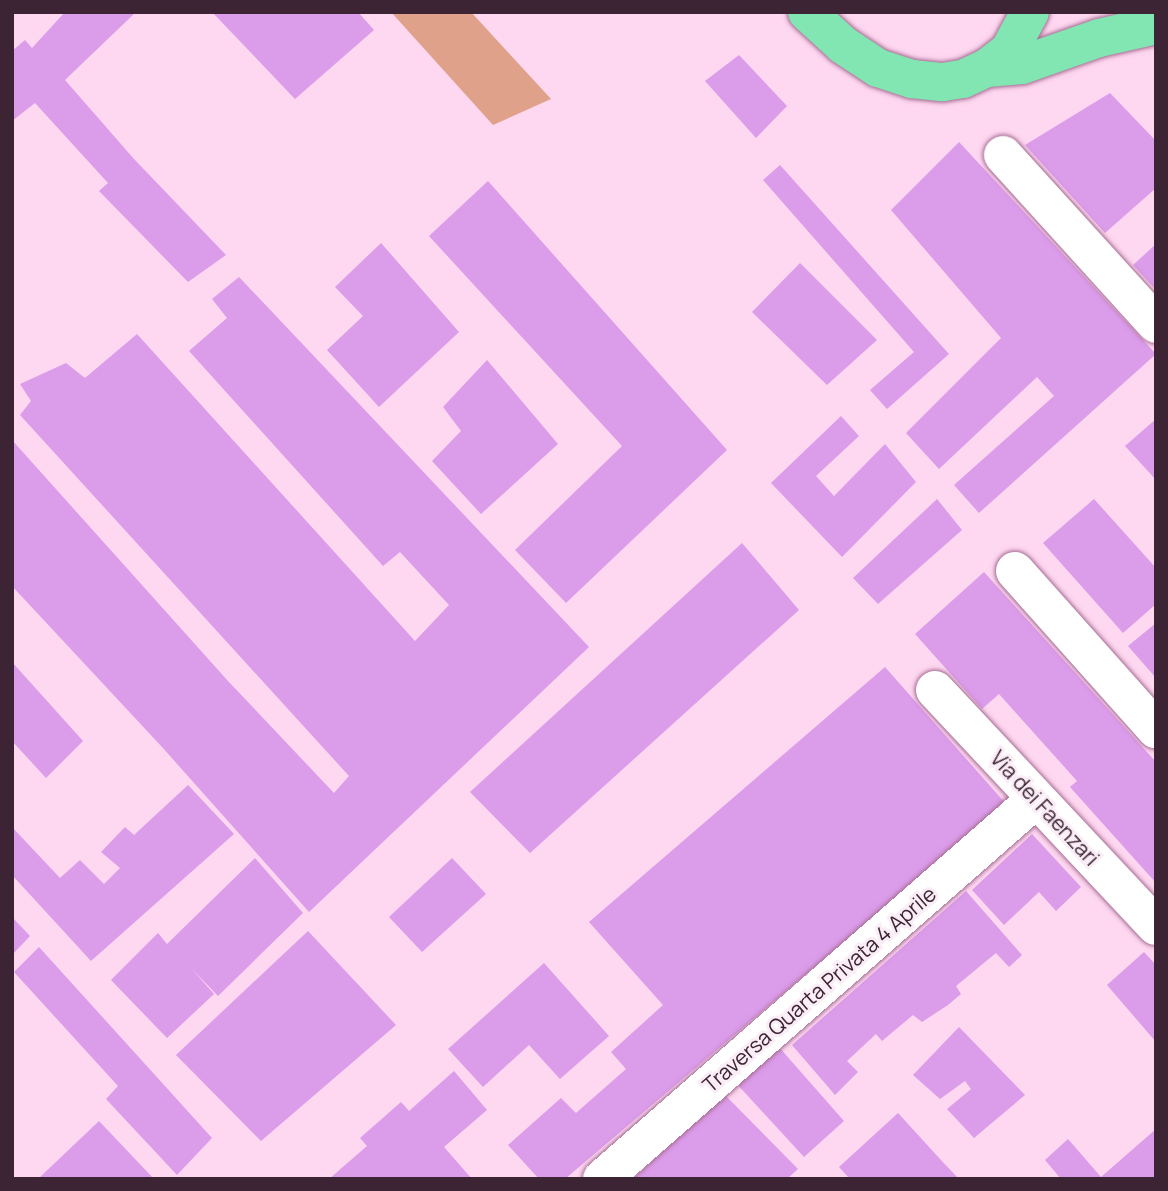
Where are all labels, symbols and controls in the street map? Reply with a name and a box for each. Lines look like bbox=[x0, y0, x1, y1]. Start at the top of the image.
street label: Via dei Faenzari bbox=[985, 745, 1105, 871]
street label: Traversa Quarta Privata 4 Aprile bbox=[697, 881, 941, 1097]

